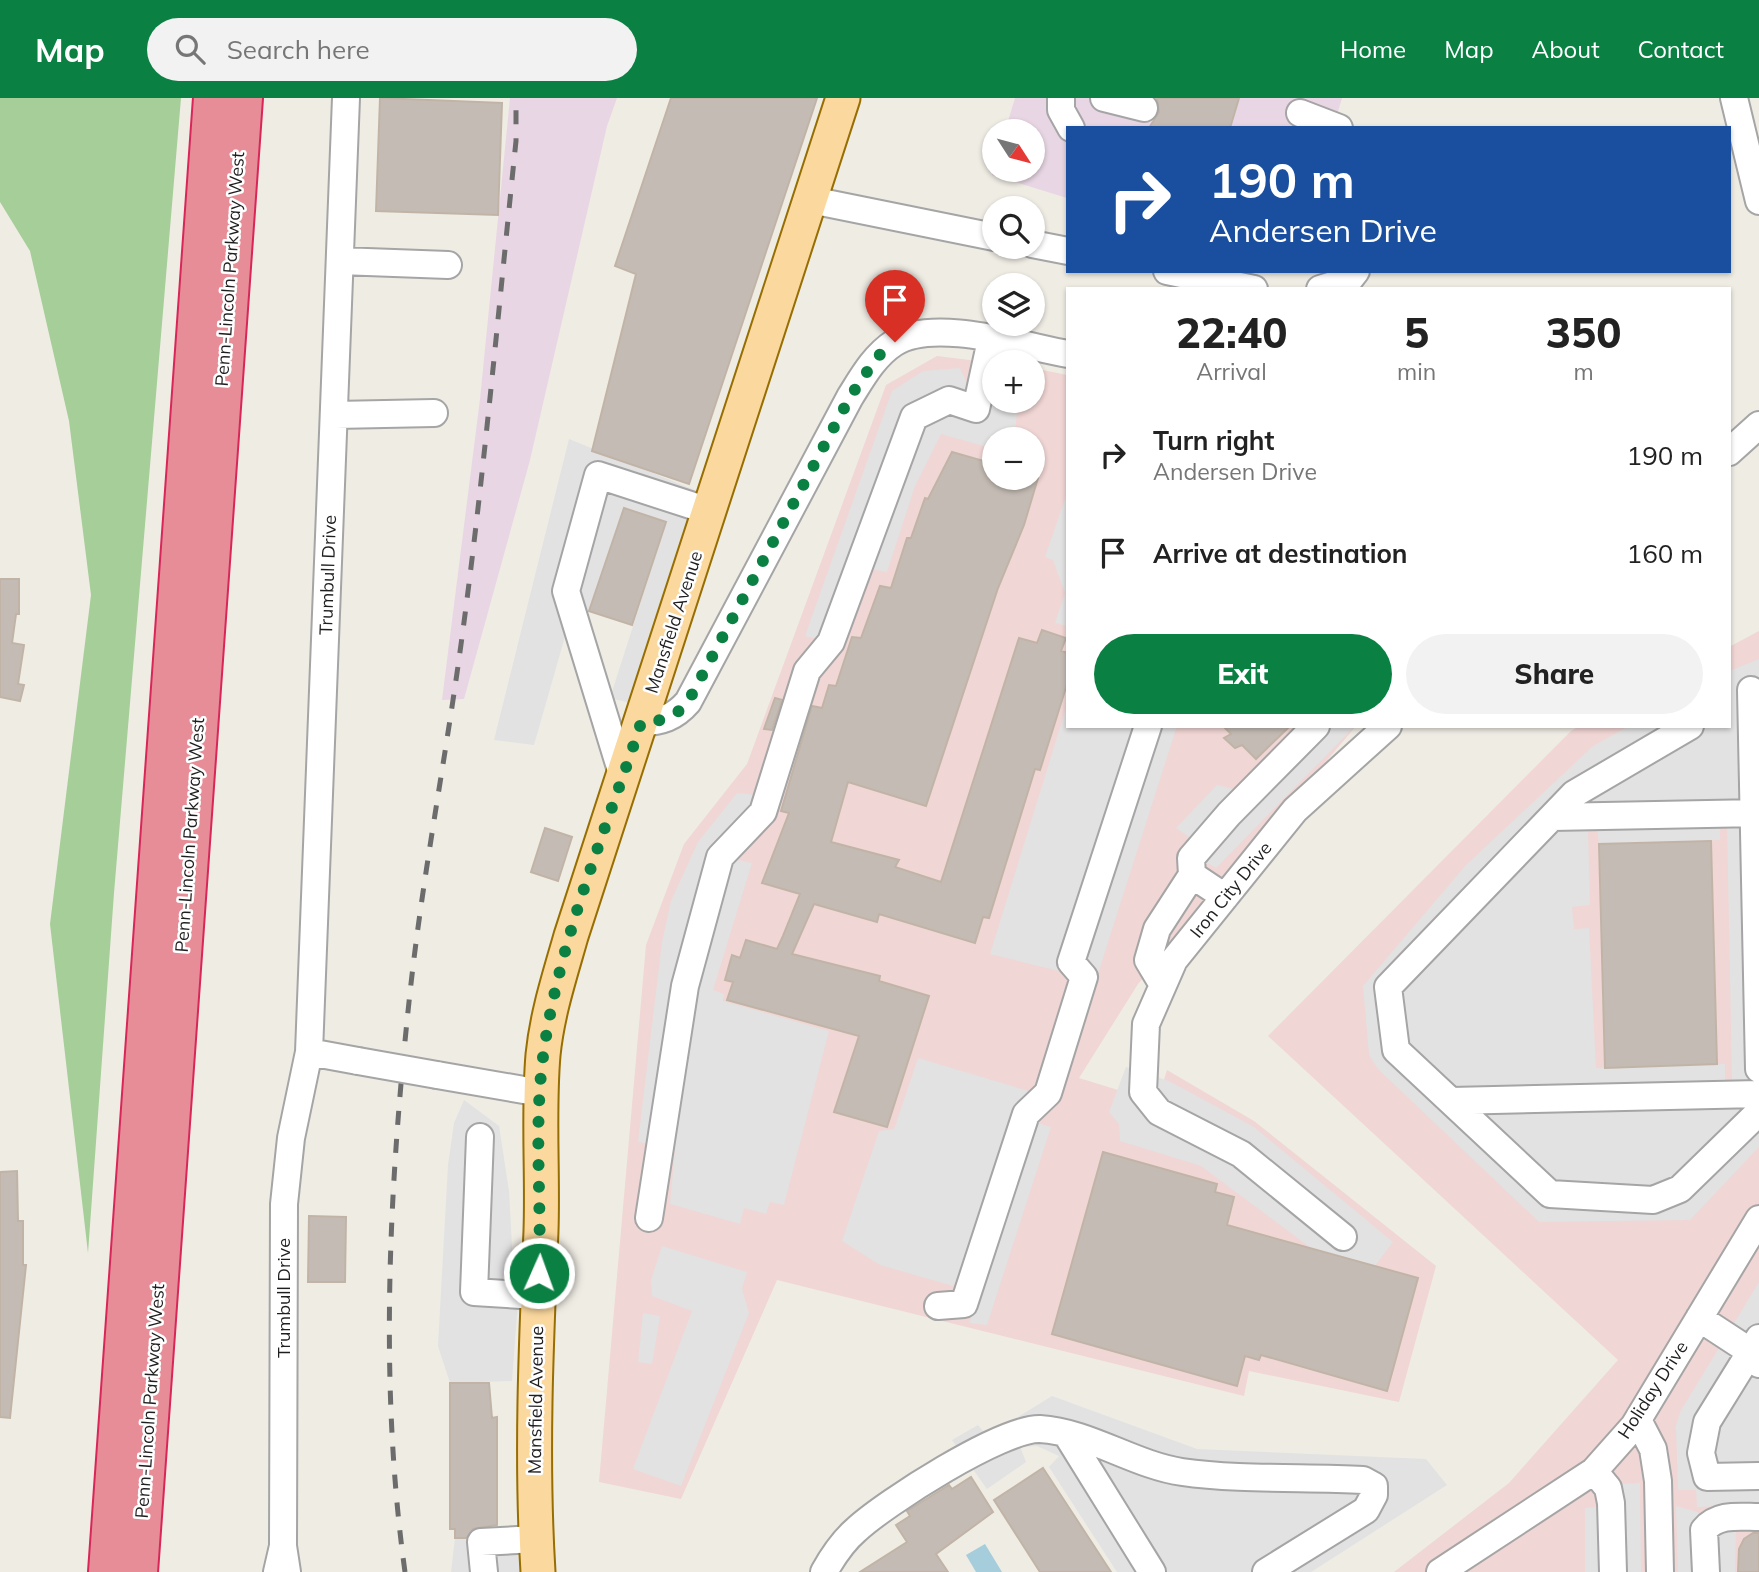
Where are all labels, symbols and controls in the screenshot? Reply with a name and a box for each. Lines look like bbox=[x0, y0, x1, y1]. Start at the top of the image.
search box bbox=[147, 18, 637, 81]
text: Map bbox=[35, 29, 105, 70]
icon: search bbox=[171, 30, 209, 68]
text: Search here bbox=[227, 33, 370, 66]
text: Home bbox=[1340, 34, 1406, 64]
text: Map bbox=[1444, 34, 1494, 64]
text: About bbox=[1532, 34, 1600, 64]
text: Contact bbox=[1638, 34, 1724, 64]
north arrow bbox=[982, 119, 1045, 182]
map controls bbox=[982, 119, 1045, 490]
text: 190 m bbox=[1209, 149, 1355, 210]
street label: Penn-Lincoln Parkway West bbox=[210, 151, 249, 387]
icon: right bbox=[1094, 154, 1185, 245]
button: search bbox=[982, 196, 1045, 259]
text: Andersen Drive bbox=[1209, 210, 1437, 250]
pin bbox=[865, 270, 925, 342]
button: layers bbox=[982, 273, 1045, 336]
icon: arrive bbox=[876, 281, 914, 319]
text: 22:40 bbox=[1176, 306, 1287, 359]
text: 5 bbox=[1404, 306, 1429, 359]
text: 350 bbox=[1546, 306, 1621, 359]
button: + bbox=[982, 350, 1045, 413]
text: Arrival bbox=[1196, 357, 1267, 386]
text: min bbox=[1397, 357, 1436, 386]
text: m bbox=[1573, 357, 1594, 386]
text: Turn right bbox=[1153, 424, 1274, 457]
button: − bbox=[982, 427, 1045, 490]
icon: right bbox=[1094, 436, 1132, 474]
text: 190 m bbox=[1627, 439, 1703, 472]
text: Andersen Drive bbox=[1153, 457, 1317, 486]
street label: Trumbull Drive bbox=[314, 515, 341, 635]
icon: arrive bbox=[1094, 534, 1132, 572]
text: Arrive at destination bbox=[1153, 537, 1408, 570]
text: 160 m bbox=[1627, 537, 1703, 570]
street label: Mansfield Avenue bbox=[640, 548, 707, 696]
button: Exit bbox=[1094, 634, 1392, 714]
button: Share bbox=[1406, 634, 1703, 714]
street label: Penn-Lincoln Parkway West bbox=[170, 717, 209, 953]
street label: Iron City Drive bbox=[1185, 837, 1276, 943]
position arrow bbox=[502, 1236, 576, 1310]
street label: Trumbull Drive bbox=[272, 1238, 295, 1358]
street label: Penn-Lincoln Parkway West bbox=[130, 1283, 169, 1519]
street label: Mansfield Avenue bbox=[523, 1326, 548, 1474]
street label: Holiday Drive bbox=[1612, 1337, 1693, 1443]

